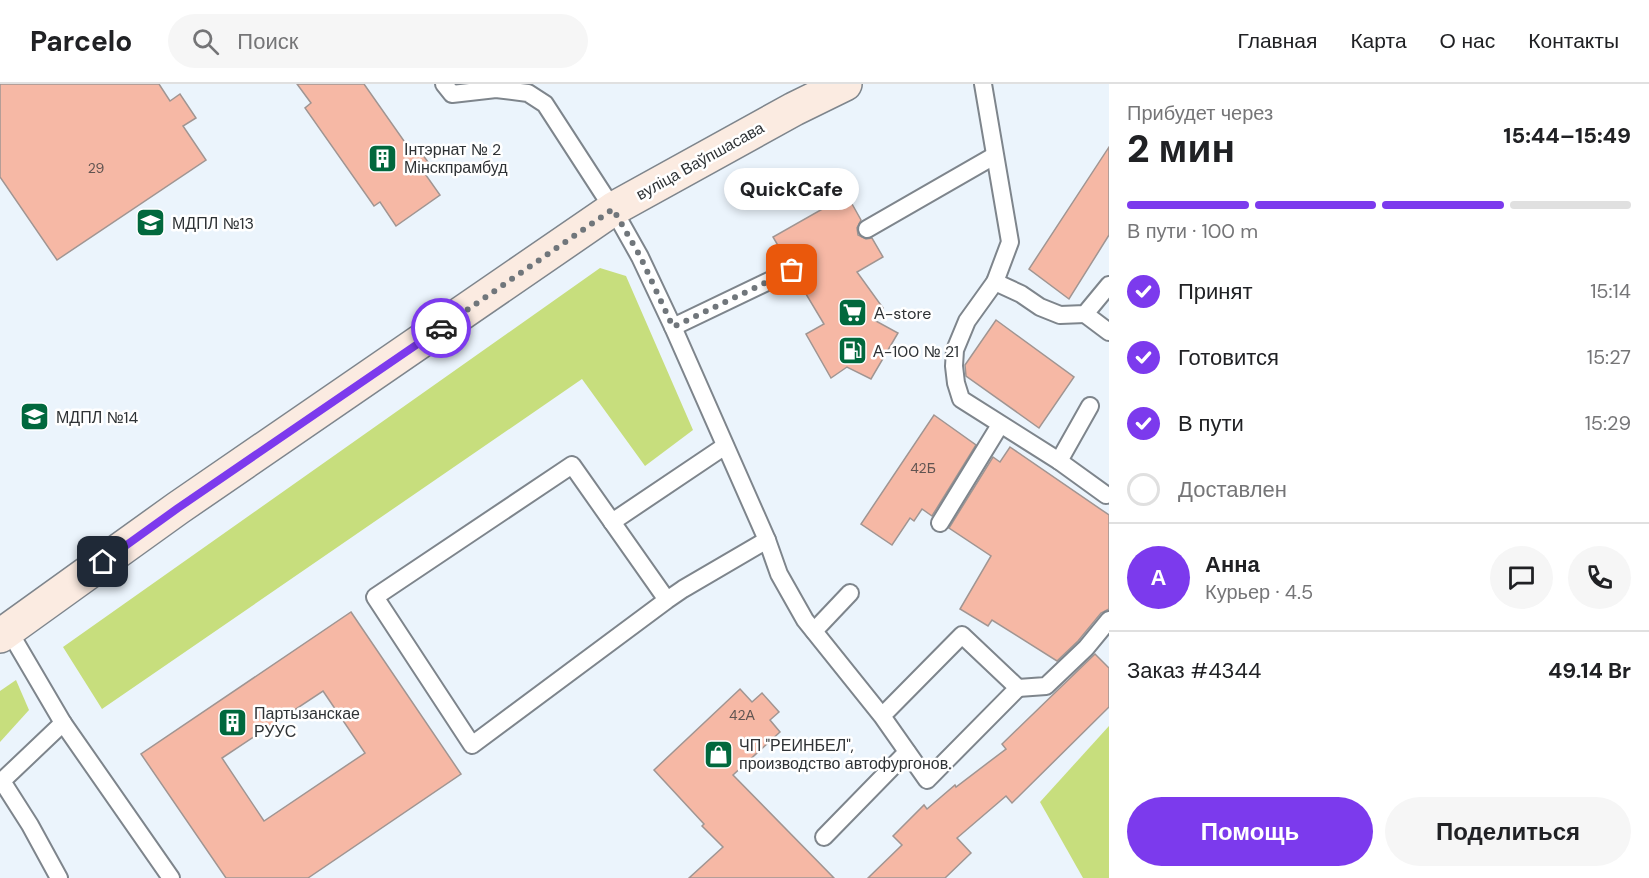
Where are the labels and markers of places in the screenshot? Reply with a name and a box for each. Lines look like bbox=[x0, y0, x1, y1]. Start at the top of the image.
place label: Інтэрнат № 2 Мінскпрамбуд bbox=[404, 139, 508, 178]
building icon: Інтэрнат № 2 Мінскпрамбуд bbox=[367, 142, 399, 174]
callout: QuickCafe bbox=[724, 168, 860, 210]
school or university icon: МДПЛ №13 bbox=[135, 207, 167, 239]
place label: МДПЛ №13 bbox=[172, 213, 254, 234]
pin bbox=[766, 244, 817, 295]
supermarket icon: А-store bbox=[837, 297, 869, 329]
place label: А-store bbox=[874, 303, 931, 324]
fuel station icon: А-100 № 21 bbox=[836, 335, 868, 367]
place label: А-100 № 21 bbox=[873, 341, 959, 362]
school or university icon: МДПЛ №14 bbox=[19, 401, 51, 433]
place label: МДПЛ №14 bbox=[56, 407, 139, 428]
pin bbox=[77, 536, 128, 587]
place label: Партызанскае РУУС bbox=[254, 703, 360, 742]
building icon: Партызанскае РУУС bbox=[217, 706, 249, 738]
place label: ЧП "РЕИНБЕЛ", производство автофургонов. bbox=[739, 735, 951, 774]
shop icon: ЧП "РЕИНБЕЛ", производство автофургонов. bbox=[702, 738, 734, 770]

